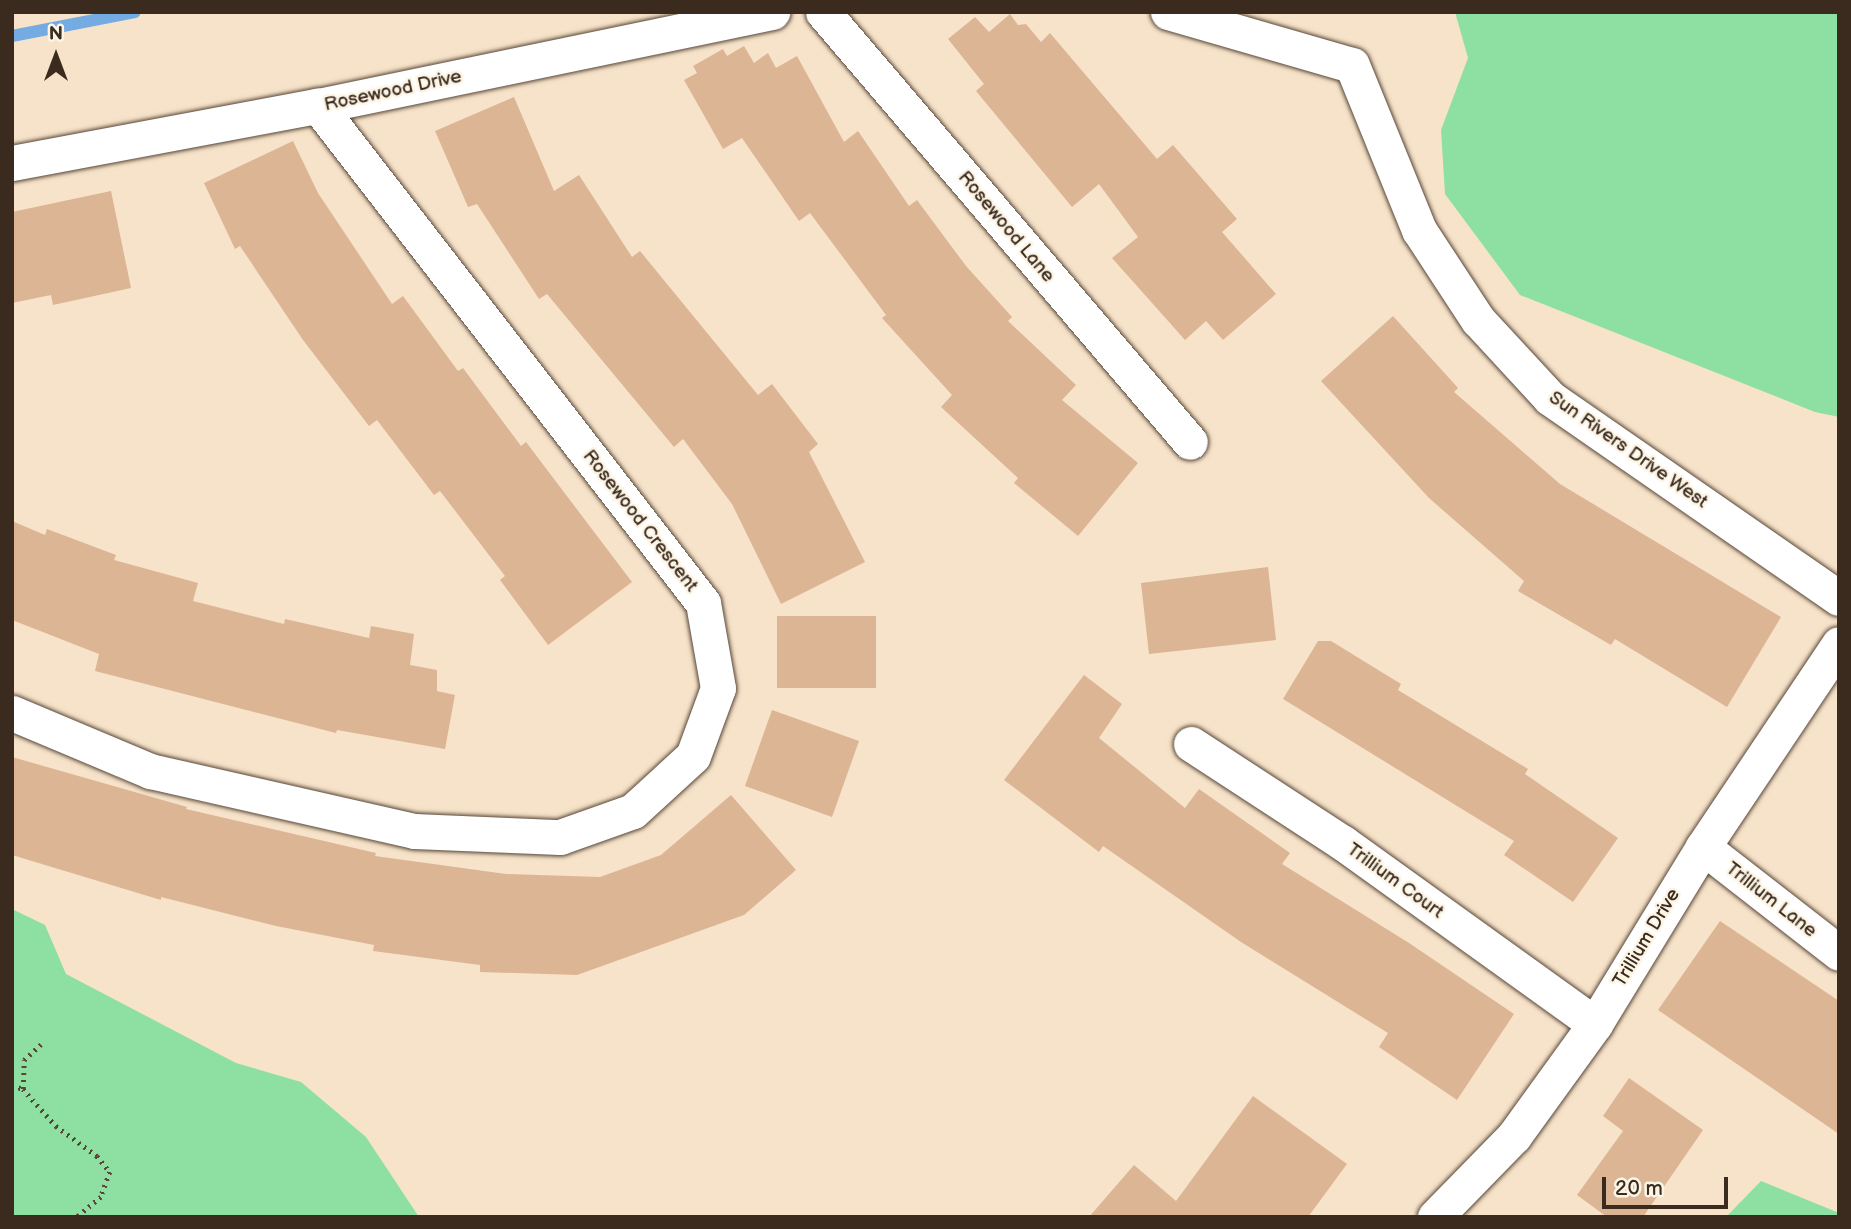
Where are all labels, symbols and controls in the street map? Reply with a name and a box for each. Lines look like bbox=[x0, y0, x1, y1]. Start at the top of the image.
north arrow bbox=[21, 21, 91, 91]
text: N bbox=[49, 23, 63, 46]
street label: Rosewood Drive bbox=[322, 65, 464, 117]
street label: Rosewood Lane bbox=[953, 167, 1059, 287]
street label: Sun Rivers Drive West bbox=[1544, 386, 1712, 514]
street label: Rosewood Crescent bbox=[578, 446, 702, 596]
street label: Trillium Court bbox=[1342, 838, 1448, 924]
street label: Trillium Lane bbox=[1721, 857, 1821, 943]
street label: Trillium Drive bbox=[1609, 885, 1685, 991]
scale bar bbox=[1606, 1162, 1732, 1206]
text: 20 m bbox=[1615, 1176, 1663, 1201]

